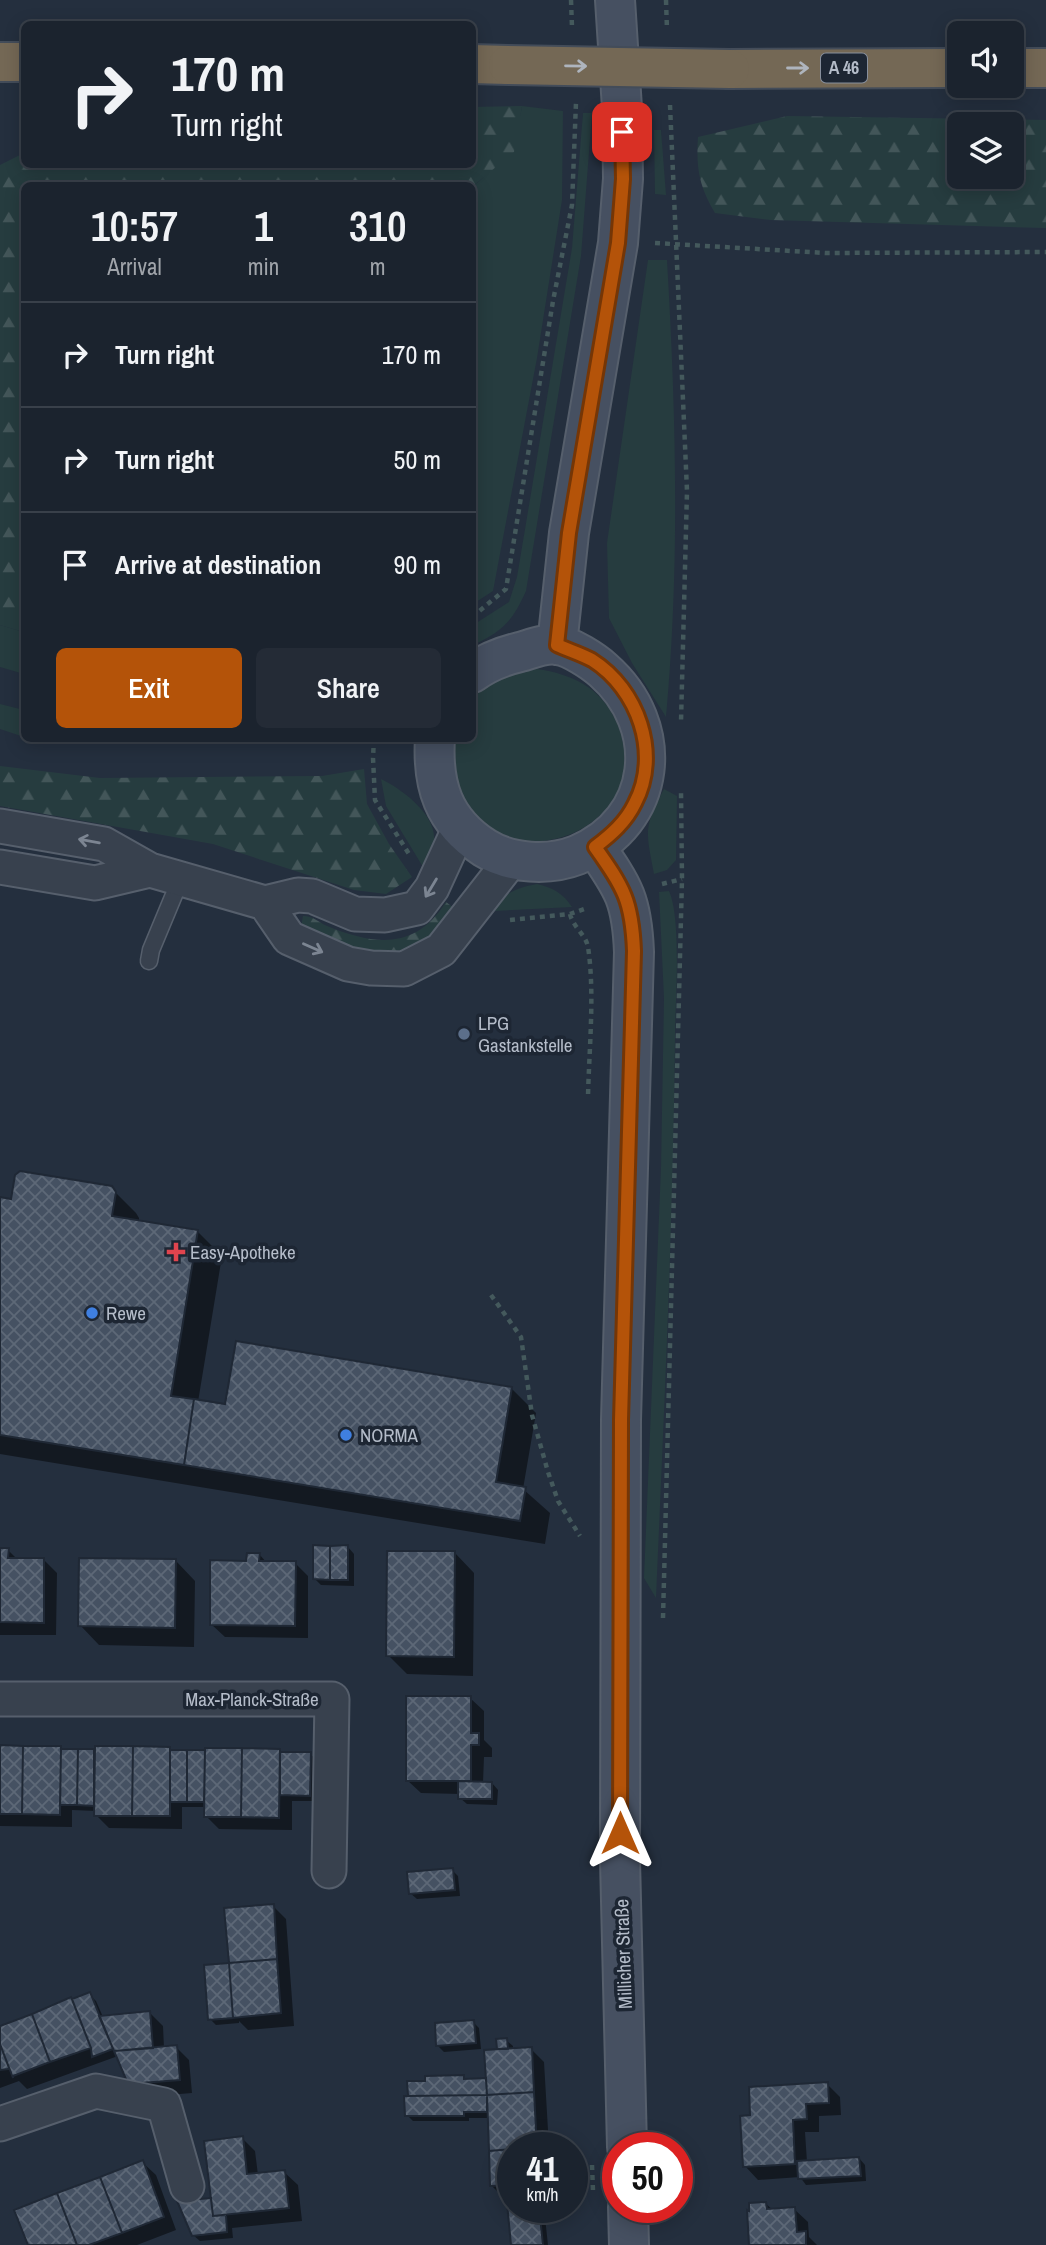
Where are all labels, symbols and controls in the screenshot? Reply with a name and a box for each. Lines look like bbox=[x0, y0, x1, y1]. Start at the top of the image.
map controls bbox=[947, 21, 1024, 189]
button: sound bbox=[947, 21, 1024, 98]
text: 170 m bbox=[171, 40, 285, 106]
icon: right bbox=[56, 49, 147, 140]
road number: A 46 bbox=[821, 54, 867, 82]
one-way arrow bbox=[565, 59, 588, 73]
one-way arrow bbox=[786, 61, 809, 75]
pin bbox=[592, 102, 652, 162]
text: Turn right bbox=[171, 103, 283, 146]
button: layers bbox=[947, 112, 1024, 189]
icon: arrive bbox=[603, 113, 641, 151]
text: 10:57 bbox=[91, 198, 178, 254]
text: 1 bbox=[254, 198, 273, 254]
text: 310 bbox=[349, 198, 406, 254]
text: Arrival bbox=[107, 251, 162, 282]
text: min bbox=[248, 251, 279, 282]
text: m bbox=[370, 251, 385, 282]
icon: right bbox=[56, 336, 94, 374]
text: Turn right bbox=[115, 337, 214, 372]
text: 170 m bbox=[382, 337, 441, 372]
icon: right bbox=[56, 441, 94, 479]
text: Turn right bbox=[115, 442, 214, 477]
text: 50 m bbox=[394, 442, 441, 477]
icon: arrive bbox=[56, 546, 94, 584]
text: Arrive at destination bbox=[115, 547, 321, 582]
text: 90 m bbox=[394, 547, 441, 582]
button: Exit bbox=[56, 648, 242, 728]
button: Share bbox=[256, 648, 441, 728]
one-way arrow bbox=[78, 834, 100, 847]
one-way arrow bbox=[423, 878, 438, 897]
one-way arrow bbox=[301, 942, 323, 955]
place label: LPG Gastankstelle bbox=[478, 1010, 572, 1058]
marker: LPG Gastankstelle bbox=[456, 1026, 472, 1042]
place label: Easy-Apotheke bbox=[190, 1239, 296, 1265]
marker: Easy-Apotheke bbox=[168, 1244, 184, 1260]
place label: Rewe bbox=[106, 1300, 146, 1326]
marker: Rewe bbox=[84, 1305, 100, 1321]
place label: NORMA bbox=[360, 1422, 419, 1448]
marker: NORMA bbox=[338, 1427, 354, 1443]
street label: Max-Planck-Straße bbox=[185, 1686, 319, 1712]
position arrow bbox=[583, 1796, 657, 1870]
street label: Millicher Straße bbox=[608, 1899, 638, 2009]
speed limit sign: 50 bbox=[602, 2132, 693, 2223]
text: 41 bbox=[527, 2145, 558, 2192]
text: km/h bbox=[527, 2182, 559, 2207]

